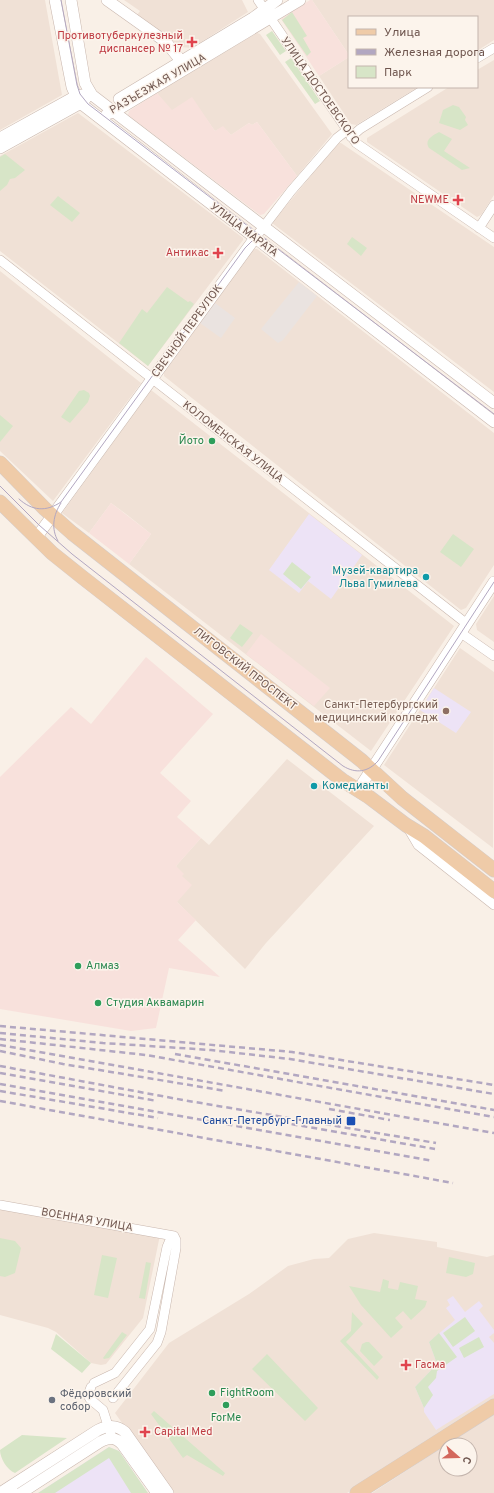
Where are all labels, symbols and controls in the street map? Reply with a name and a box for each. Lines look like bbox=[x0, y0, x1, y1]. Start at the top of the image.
legend bbox=[348, 16, 478, 88]
text: Улица bbox=[384, 25, 420, 41]
place label: Противотуберкулезный диспансер № 17 bbox=[57, 29, 183, 56]
street label: УЛИЦА ДОСТОЕВСКОГО bbox=[277, 34, 363, 148]
marker: Противотуберкулезный диспансер № 17 bbox=[186, 36, 198, 48]
text: Железная дорога bbox=[384, 45, 485, 61]
street label: РАЗЪЕЗЖАЯ УЛИЦА bbox=[107, 51, 209, 117]
text: Парк bbox=[384, 65, 412, 81]
place label: NEWME bbox=[410, 193, 449, 207]
marker: NEWME bbox=[452, 194, 464, 206]
street label: УЛИЦА МАРАТА bbox=[207, 200, 281, 260]
place label: Антикас bbox=[166, 246, 209, 260]
marker: Антикас bbox=[212, 247, 224, 259]
street label: СВЕЧНОЙ ПЕРЕУЛОК bbox=[148, 281, 225, 380]
street label: КОЛОМЕНСКАЯ УЛИЦА bbox=[180, 398, 286, 486]
place label: Йото bbox=[179, 433, 204, 448]
marker: Йото bbox=[207, 436, 217, 446]
place label: Музей-квартира Льва Гумилева bbox=[332, 564, 418, 591]
marker: Музей-квартира Льва Гумилева bbox=[421, 572, 431, 582]
street label: ЛИГОВСКИЙ ПРОСПЕКТ bbox=[191, 624, 300, 714]
place label: Санкт-Петербургский медицинский колледж bbox=[315, 698, 438, 725]
marker: Санкт-Петербургский медицинский колледж bbox=[441, 706, 451, 716]
place label: Комедианты bbox=[322, 779, 388, 793]
marker: Комедианты bbox=[309, 781, 319, 791]
place label: Алмаз bbox=[86, 959, 120, 973]
marker: Алмаз bbox=[73, 961, 83, 971]
place label: Студия Аквамарин bbox=[106, 996, 204, 1010]
marker: Студия Аквамарин bbox=[93, 998, 103, 1008]
place label: Санкт-Петербург-Главный bbox=[202, 1114, 342, 1128]
marker: Санкт-Петербург-Главный bbox=[345, 1115, 357, 1127]
street label: ВОЕННАЯ УЛИЦА bbox=[40, 1205, 134, 1235]
place label: Гасма bbox=[415, 1358, 445, 1372]
marker: Гасма bbox=[400, 1359, 412, 1371]
place label: FightRoom bbox=[220, 1386, 274, 1400]
place label: Фёдоровский собор bbox=[60, 1387, 132, 1414]
marker: FightRoom bbox=[207, 1388, 217, 1398]
marker: Фёдоровский собор bbox=[47, 1395, 57, 1405]
marker: ForMe bbox=[221, 1400, 231, 1410]
place label: ForMe bbox=[211, 1411, 241, 1425]
place label: Capital Med bbox=[154, 1425, 213, 1439]
marker: Capital Med bbox=[139, 1426, 151, 1438]
north arrow bbox=[438, 1437, 478, 1477]
text: С bbox=[459, 1454, 474, 1466]

